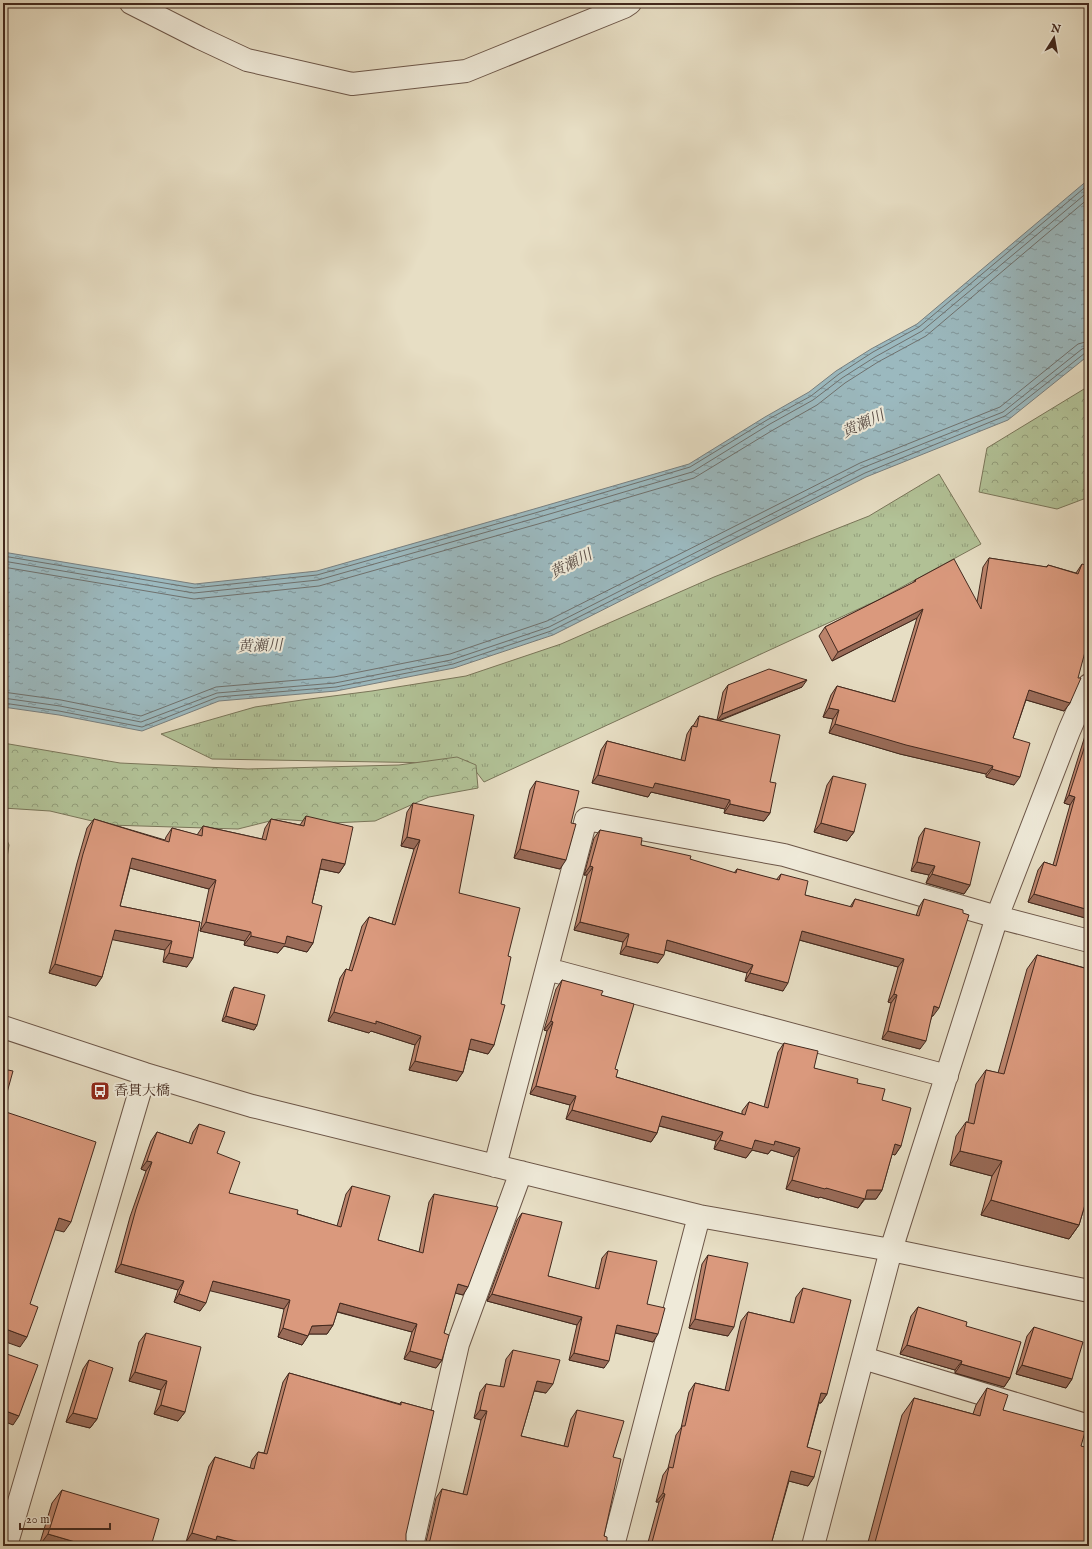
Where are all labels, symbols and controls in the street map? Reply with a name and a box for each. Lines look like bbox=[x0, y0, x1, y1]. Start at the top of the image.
north arrow bbox=[1034, 18, 1074, 58]
text: N bbox=[1049, 21, 1062, 37]
water label: 黄瀬川 bbox=[839, 405, 889, 442]
water label: 黄瀬川 bbox=[547, 544, 597, 583]
water label: 黄瀬川 bbox=[237, 636, 285, 656]
bus stop icon: 香貫大橋 bbox=[89, 1080, 111, 1102]
place label: 香貫大橋 bbox=[114, 1082, 170, 1100]
scale bar bbox=[20, 1505, 110, 1531]
text: 20 m bbox=[26, 1512, 49, 1527]

